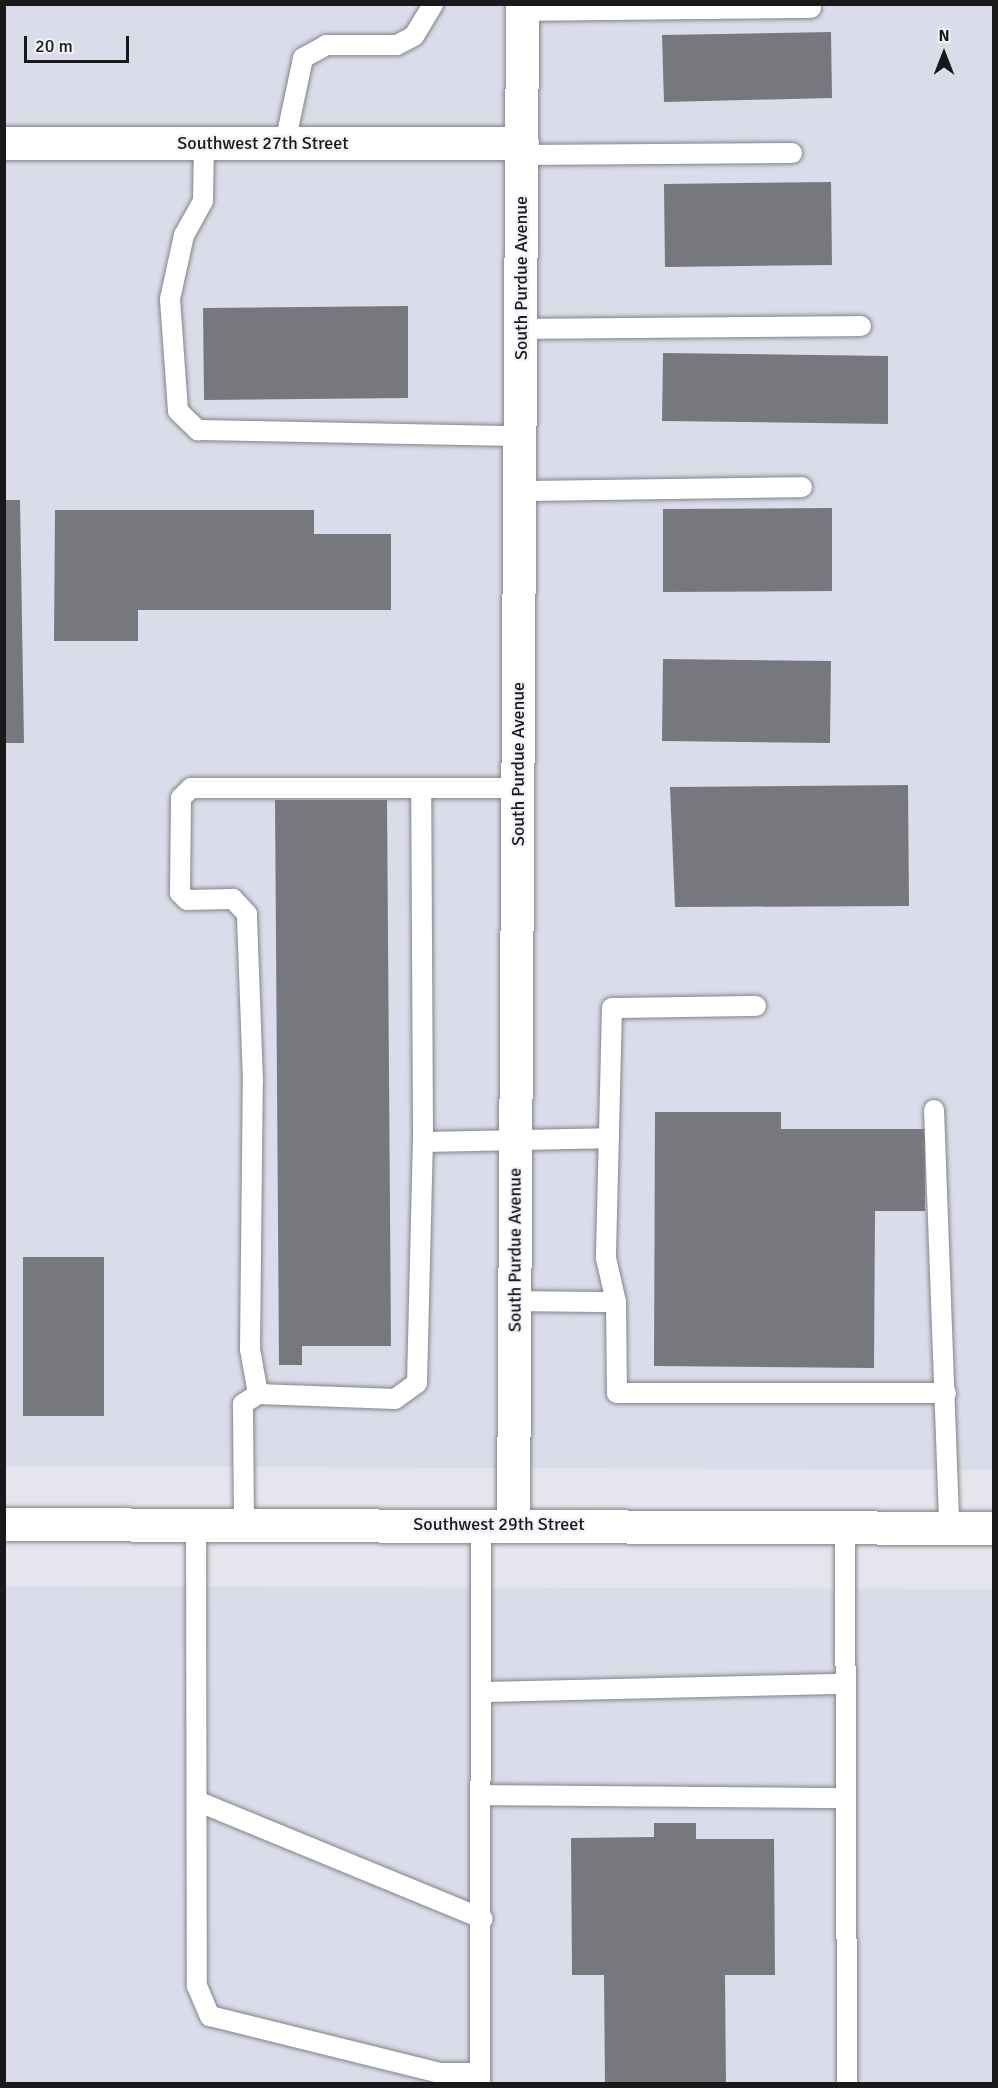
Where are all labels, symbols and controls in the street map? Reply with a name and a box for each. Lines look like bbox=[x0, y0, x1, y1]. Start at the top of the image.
scale bar bbox=[27, 24, 132, 62]
north arrow bbox=[914, 24, 974, 84]
text: N bbox=[938, 26, 950, 46]
text: 20 m bbox=[35, 35, 73, 57]
street label: Southwest 27th Street bbox=[177, 132, 349, 154]
street label: South Purdue Avenue bbox=[510, 196, 532, 360]
street label: South Purdue Avenue bbox=[507, 682, 529, 846]
street label: South Purdue Avenue bbox=[504, 1168, 526, 1332]
street label: Southwest 29th Street bbox=[413, 1513, 585, 1535]

